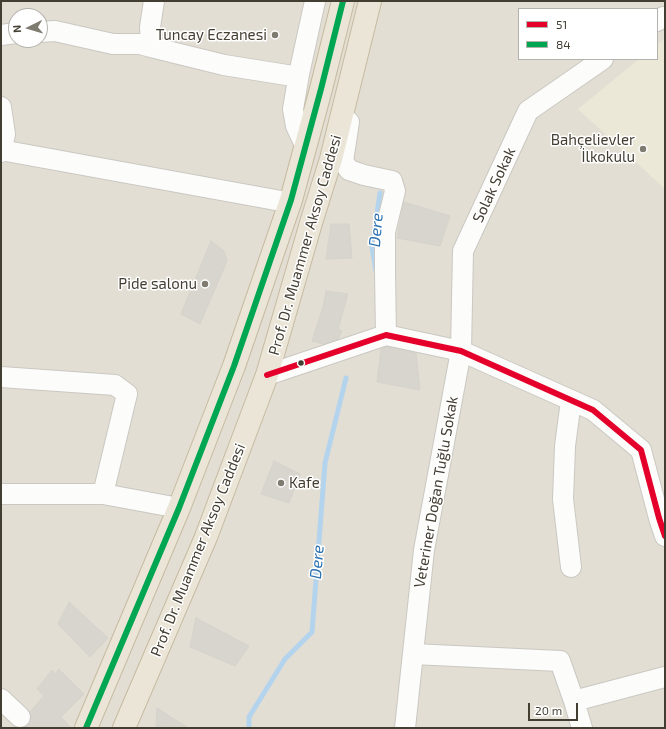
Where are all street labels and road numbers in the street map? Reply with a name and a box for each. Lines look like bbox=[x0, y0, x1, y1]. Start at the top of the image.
street label: Prof. Dr. Muammer Aksoy Caddesi bbox=[265, 133, 345, 357]
street label: Solak Sokak bbox=[469, 144, 519, 226]
street label: Veteriner Doğan Tuğlu Sokak bbox=[410, 395, 462, 589]
street label: Prof. Dr. Muammer Aksoy Caddesi bbox=[147, 441, 249, 659]

